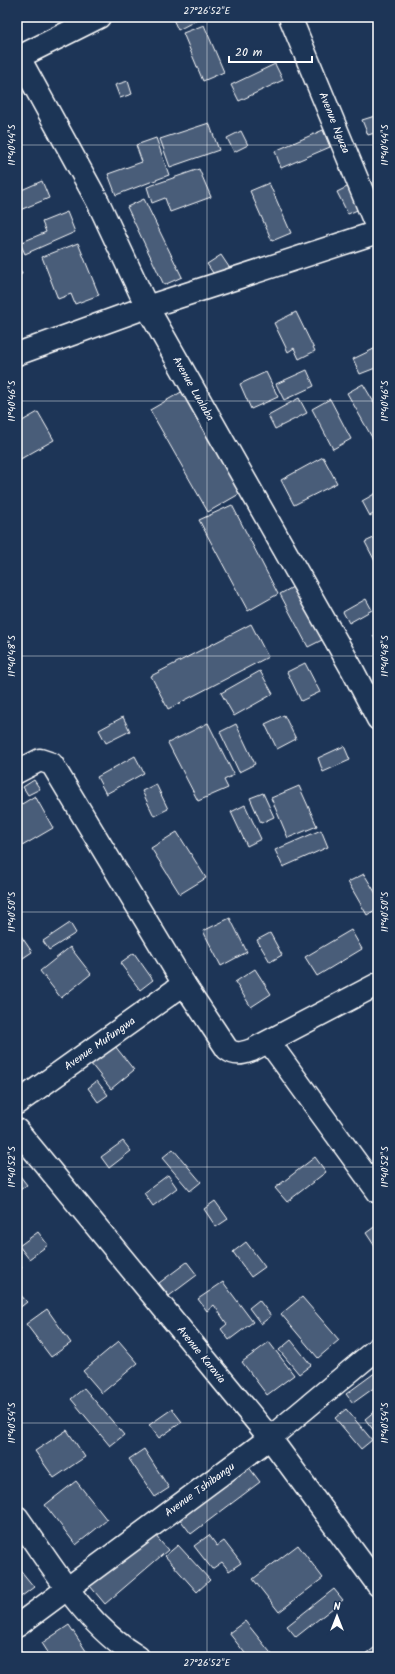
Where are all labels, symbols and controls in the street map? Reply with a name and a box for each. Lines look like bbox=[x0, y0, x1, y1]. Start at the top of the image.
text: 27°26'52"E bbox=[184, 3, 232, 19]
scale bar bbox=[229, 38, 312, 64]
text: 20 m bbox=[235, 43, 263, 62]
street label: Avenue Nguza bbox=[314, 90, 354, 156]
text: 11°40'44"S bbox=[4, 124, 20, 166]
text: 11°40'44"S bbox=[377, 124, 393, 166]
street label: Avenue Lualaba bbox=[167, 353, 219, 425]
text: 11°40'46"S bbox=[4, 380, 20, 422]
text: 11°40'46"S bbox=[377, 380, 393, 422]
text: 11°40'48"S bbox=[4, 634, 20, 677]
text: 11°40'48"S bbox=[377, 634, 393, 677]
text: 11°40'50"S bbox=[4, 891, 20, 932]
text: 11°40'50"S bbox=[377, 891, 393, 932]
street label: Avenue Mufungwa bbox=[60, 1013, 140, 1075]
text: 11°40'52"S bbox=[4, 1146, 20, 1188]
text: 11°40'52"S bbox=[377, 1146, 393, 1188]
street label: Avenue Karavia bbox=[172, 1322, 230, 1388]
text: 11°40'54"S bbox=[4, 1402, 20, 1444]
text: 11°40'54"S bbox=[377, 1402, 393, 1444]
street label: Avenue Tshibangu bbox=[161, 1458, 240, 1522]
north arrow bbox=[317, 1596, 357, 1636]
text: N bbox=[334, 1598, 341, 1616]
text: 27°26'52"E bbox=[184, 1655, 232, 1671]

